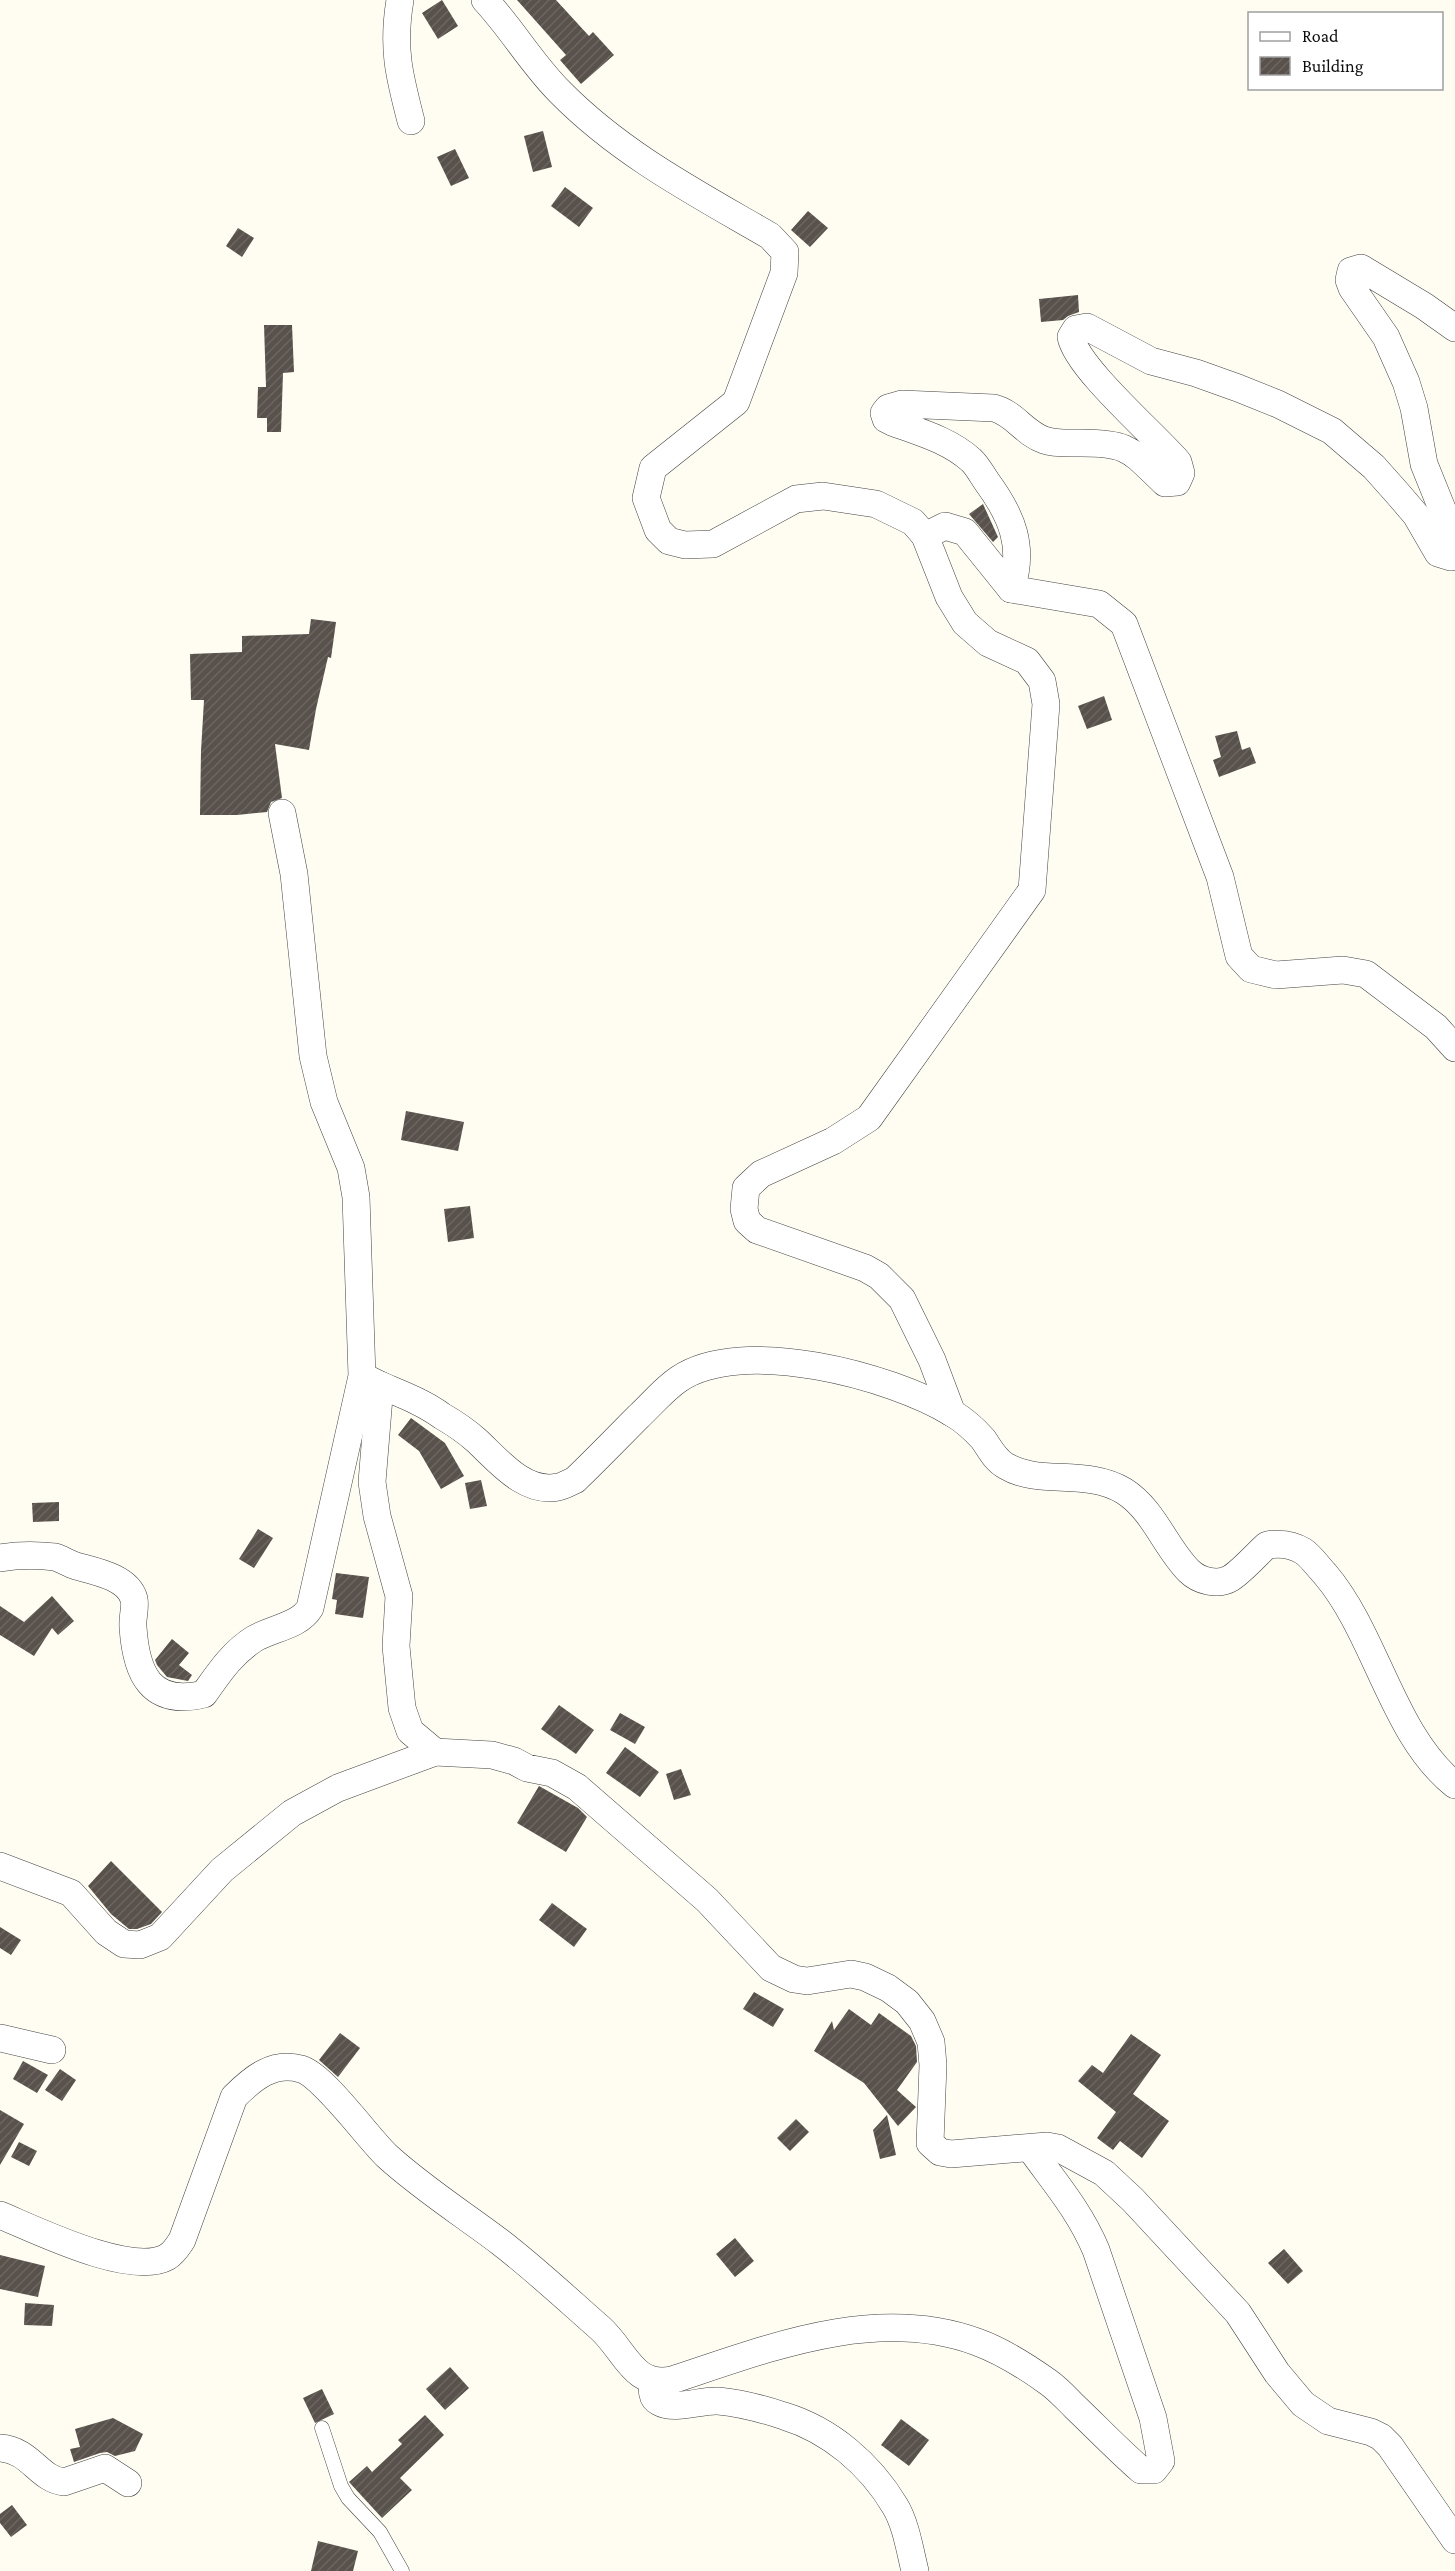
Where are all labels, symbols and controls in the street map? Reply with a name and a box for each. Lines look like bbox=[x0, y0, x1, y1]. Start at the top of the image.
legend bbox=[1248, 12, 1443, 90]
text: Road bbox=[1302, 26, 1339, 46]
text: Building bbox=[1302, 56, 1364, 76]

